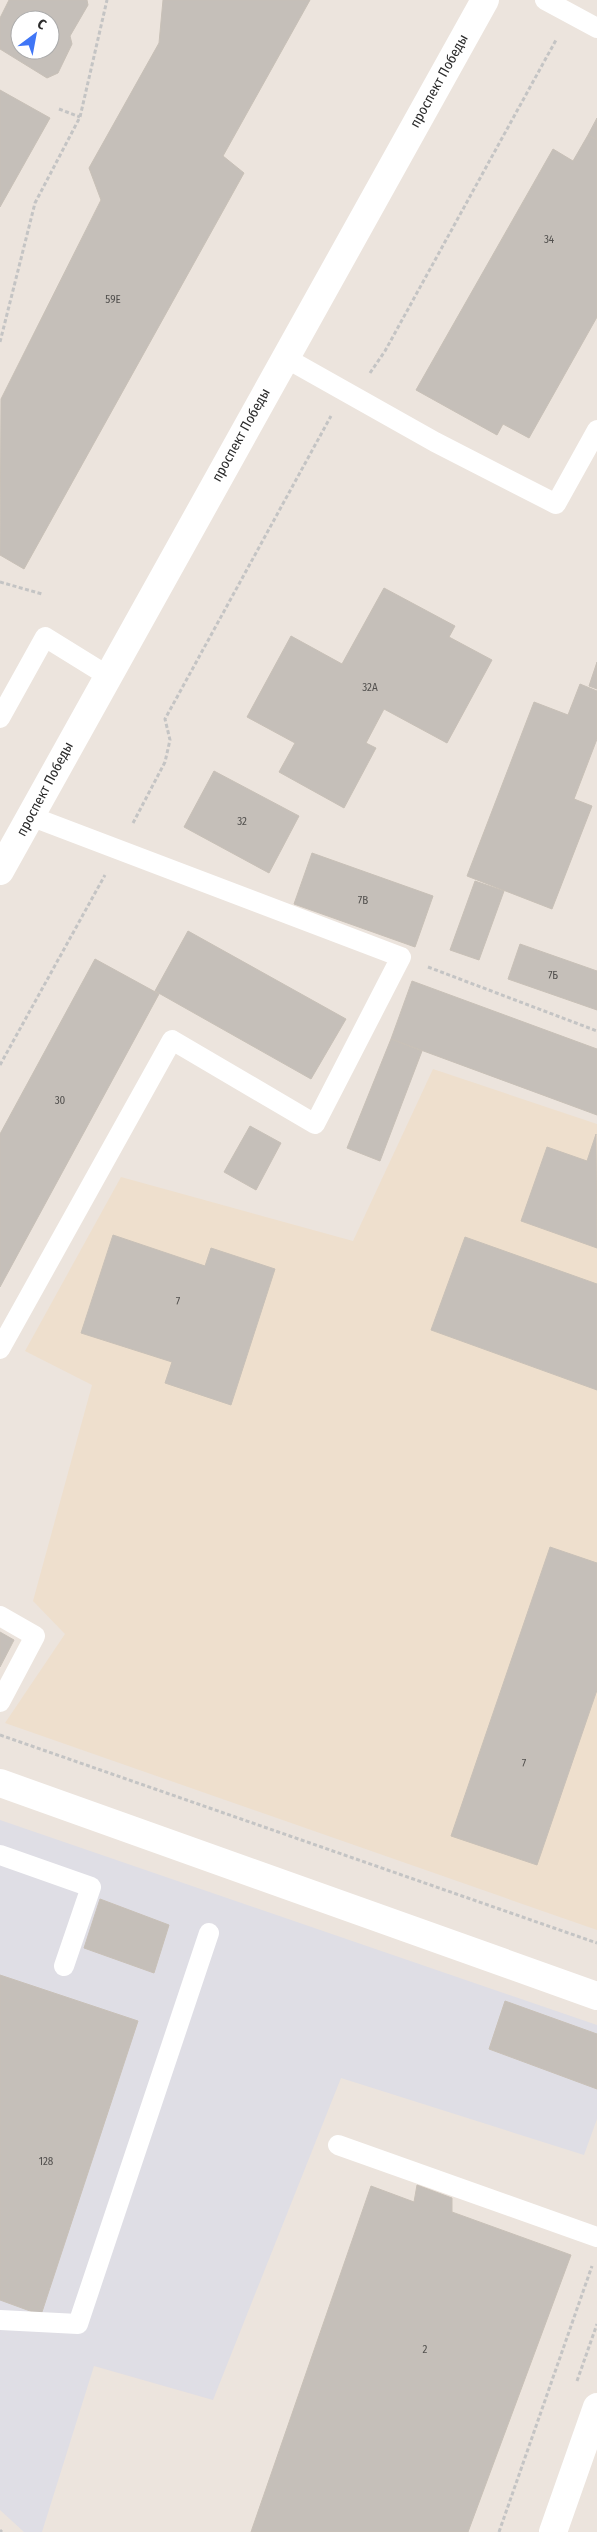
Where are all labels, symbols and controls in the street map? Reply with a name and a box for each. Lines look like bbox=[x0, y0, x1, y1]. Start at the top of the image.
north arrow bbox=[10, 10, 60, 60]
text: С bbox=[34, 15, 50, 34]
street label: проспект Победы bbox=[406, 31, 472, 131]
house number: 34 bbox=[544, 233, 555, 246]
house number: 59Е bbox=[105, 293, 121, 306]
street label: проспект Победы bbox=[208, 385, 274, 485]
house number: 32А bbox=[362, 681, 378, 694]
street label: проспект Победы bbox=[13, 739, 77, 839]
house number: 32 bbox=[237, 815, 247, 828]
house number: 7В bbox=[358, 894, 368, 907]
house number: 7Б bbox=[548, 969, 558, 982]
house number: 30 bbox=[55, 1094, 66, 1107]
house number: 7 bbox=[176, 1295, 181, 1308]
house number: 7 bbox=[522, 1757, 527, 1770]
house number: 128 bbox=[39, 2155, 54, 2168]
house number: 2 bbox=[423, 2343, 428, 2356]

